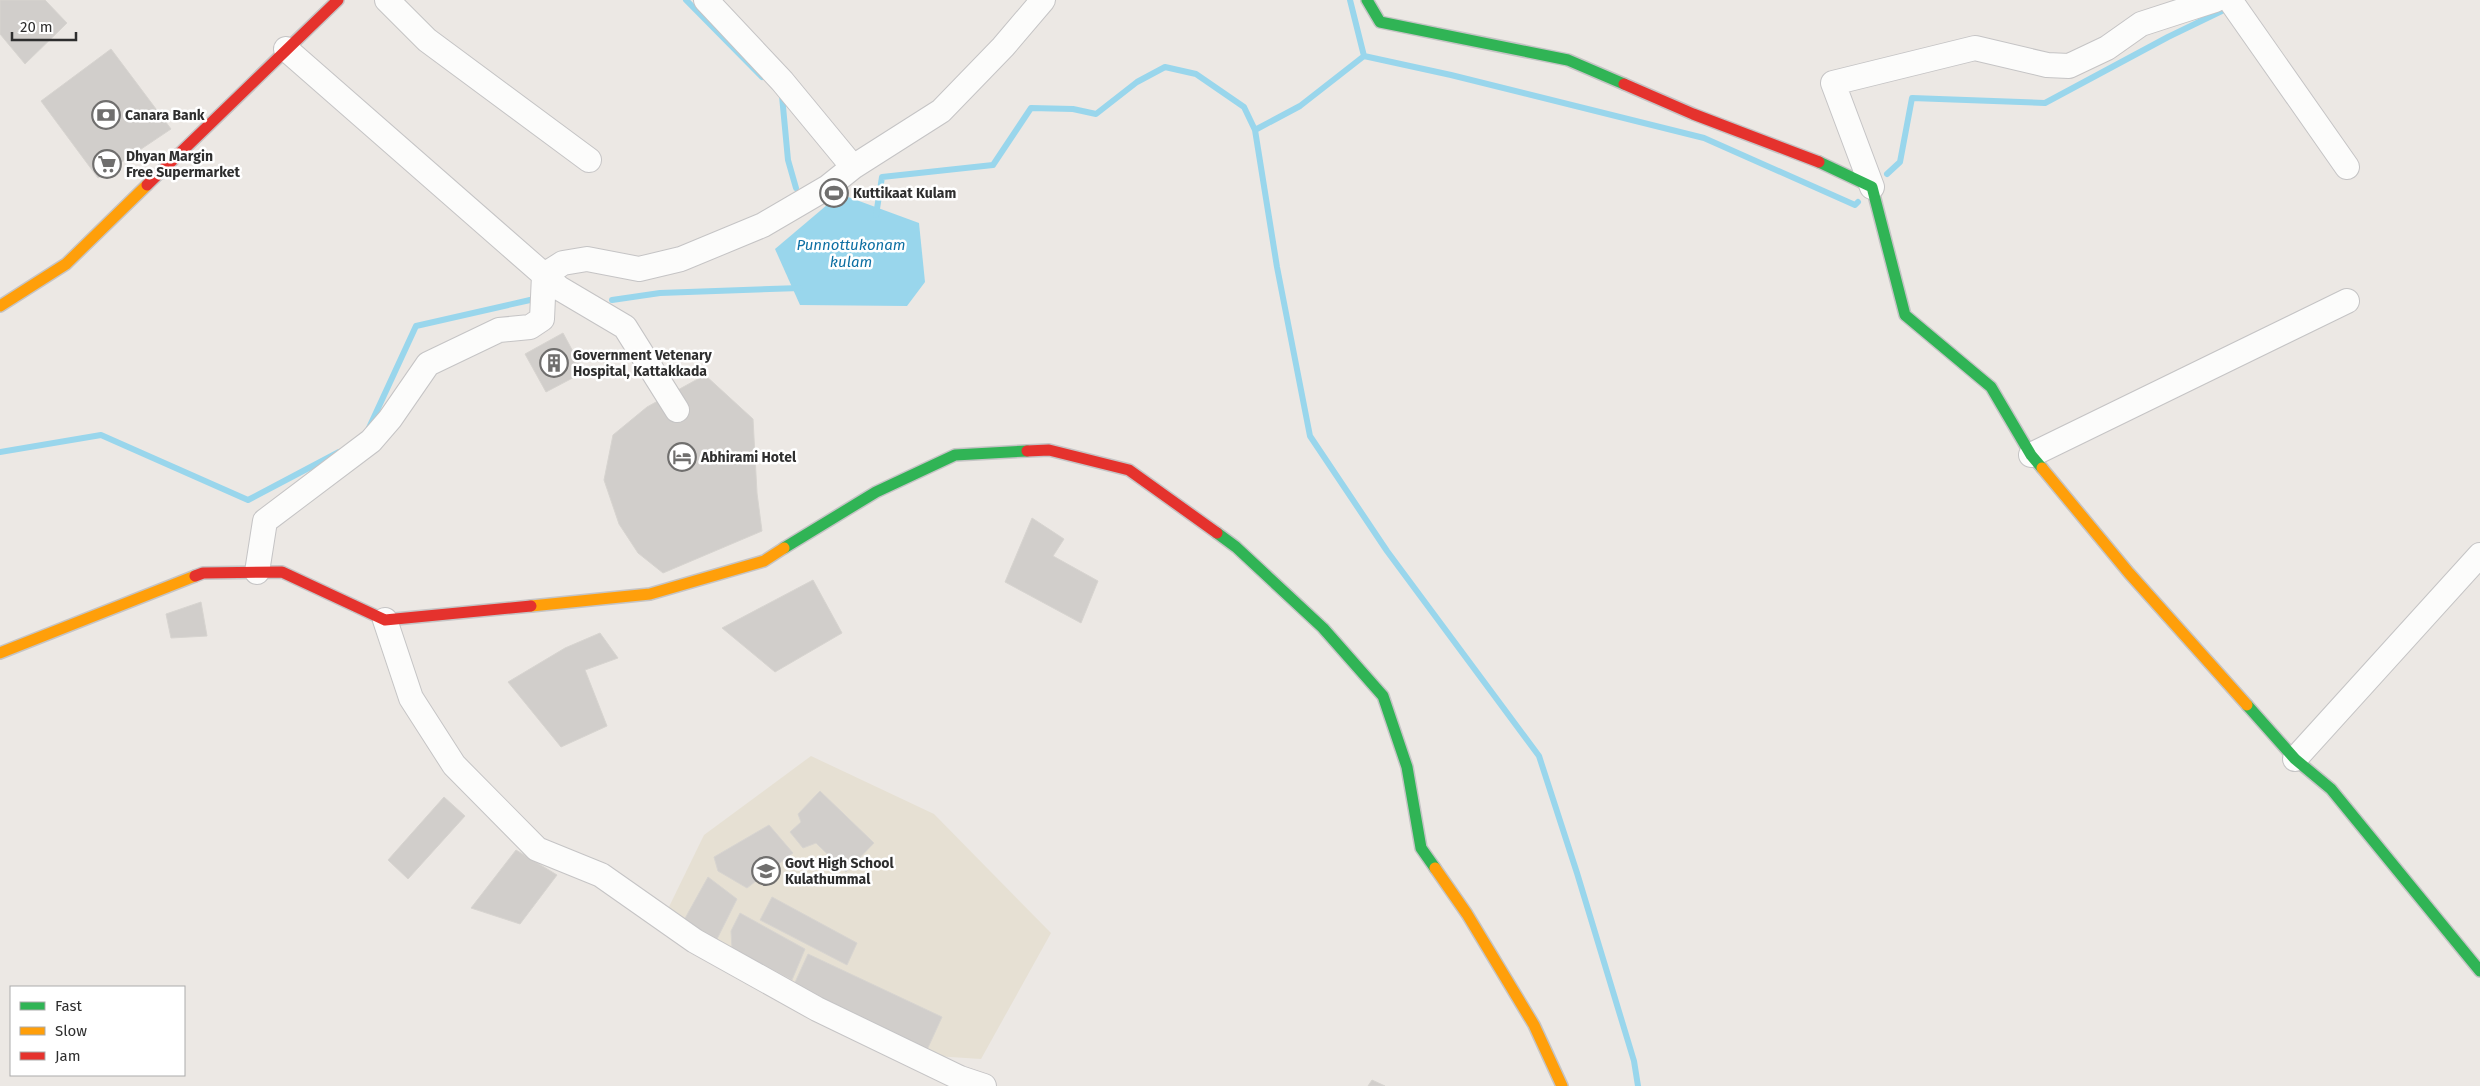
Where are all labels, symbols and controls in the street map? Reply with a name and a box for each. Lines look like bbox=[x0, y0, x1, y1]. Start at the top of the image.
scale bar bbox=[12, 10, 76, 42]
text: 20 m bbox=[20, 18, 53, 36]
bank icon: Canara Bank bbox=[91, 100, 121, 130]
place label: Canara Bank bbox=[125, 107, 205, 124]
place label: Dhyan Margin Free Supermarket bbox=[126, 148, 240, 181]
supermarket icon: Dhyan Margin Free Supermarket bbox=[92, 149, 122, 179]
sports icon: Kuttikaat Kulam bbox=[819, 178, 849, 208]
place label: Kuttikaat Kulam bbox=[853, 185, 956, 202]
water label: Punnottukonam kulam bbox=[796, 236, 906, 271]
place label: Government Vetenary Hospital, Kattakkada bbox=[573, 347, 713, 380]
building icon: Government Vetenary Hospital, Kattakkada bbox=[539, 348, 569, 378]
hotel icon: Abhirami Hotel bbox=[667, 442, 697, 472]
place label: Abhirami Hotel bbox=[700, 449, 797, 466]
place label: Govt High School Kulathummal bbox=[785, 855, 895, 888]
school or university icon: Govt High School Kulathummal bbox=[751, 856, 781, 886]
legend bbox=[10, 986, 185, 1076]
text: Fast bbox=[55, 997, 82, 1015]
text: Slow bbox=[55, 1022, 87, 1040]
text: Jam bbox=[55, 1047, 81, 1065]

